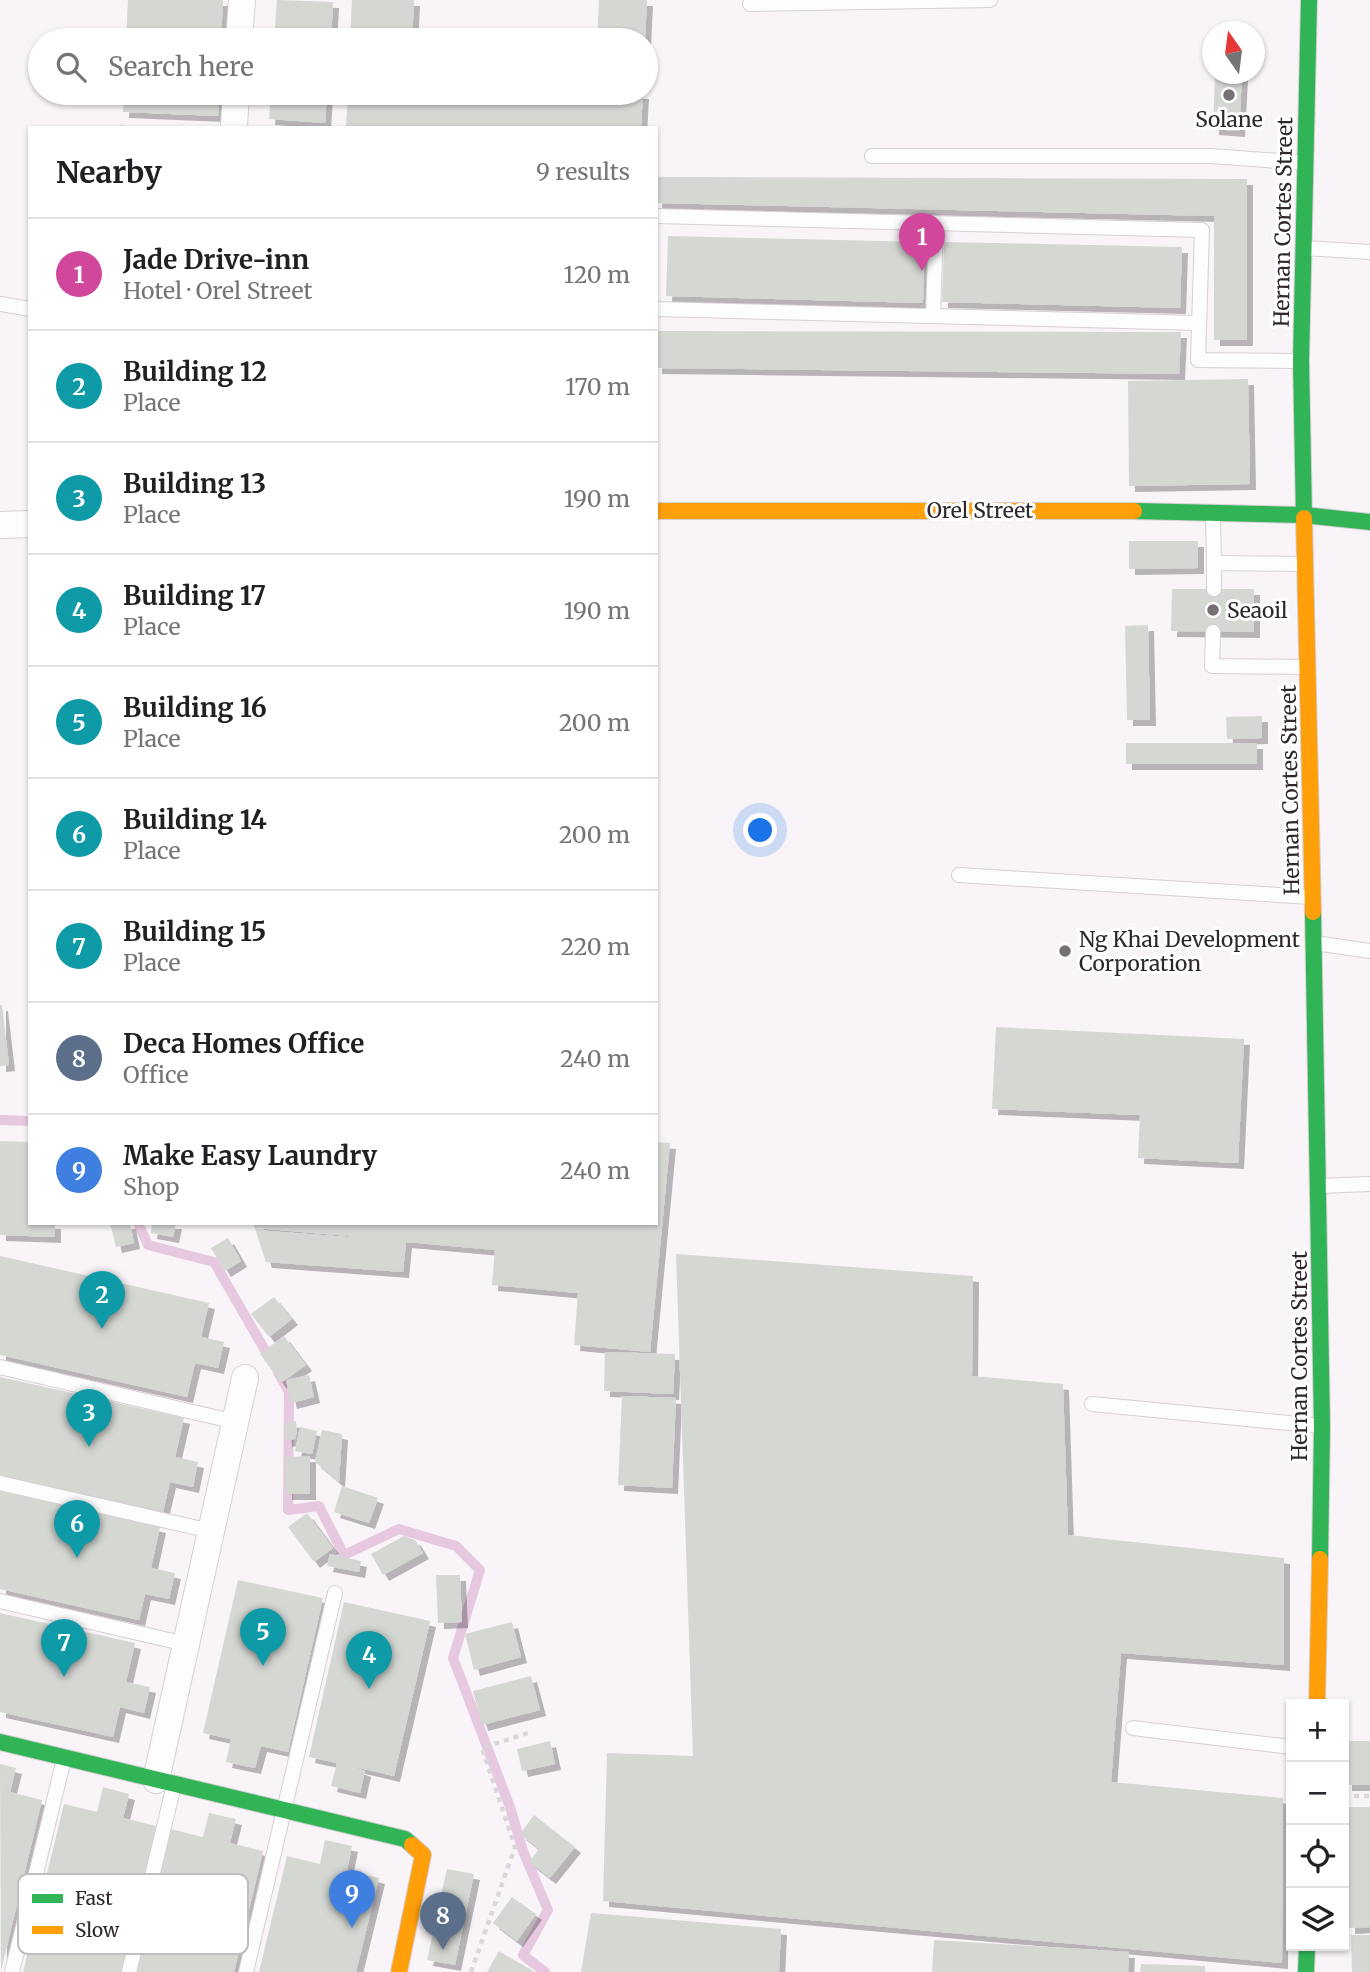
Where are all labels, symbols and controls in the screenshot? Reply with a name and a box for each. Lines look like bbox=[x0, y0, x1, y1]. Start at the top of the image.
north arrow bbox=[1202, 21, 1265, 84]
search box bbox=[28, 28, 658, 105]
icon: search bbox=[52, 48, 90, 86]
text: Search here bbox=[108, 50, 254, 83]
marker: Solane bbox=[1221, 87, 1237, 103]
place label: Solane bbox=[1195, 106, 1263, 133]
street label: Hernan Cortes Street bbox=[1268, 117, 1298, 327]
text: Nearby bbox=[56, 153, 162, 191]
text: 9 results bbox=[536, 157, 630, 186]
pin: 1 bbox=[899, 213, 945, 271]
text: Jade Drive-inn bbox=[123, 243, 309, 276]
text: 1 bbox=[74, 260, 84, 289]
text: 120 m bbox=[564, 260, 630, 289]
text: Hotel · Orel Street bbox=[123, 276, 312, 305]
text: Building 12 bbox=[123, 355, 267, 388]
text: 2 bbox=[72, 372, 86, 401]
text: 170 m bbox=[565, 372, 630, 401]
text: Place bbox=[123, 388, 180, 417]
text: Building 13 bbox=[123, 467, 266, 500]
text: 3 bbox=[72, 484, 86, 513]
text: 190 m bbox=[564, 484, 630, 513]
street label: Orel Street bbox=[927, 497, 1033, 524]
text: Place bbox=[123, 500, 180, 529]
text: Building 17 bbox=[123, 579, 266, 612]
text: 4 bbox=[72, 596, 86, 625]
text: 190 m bbox=[564, 596, 630, 625]
place label: Seaoil bbox=[1227, 597, 1288, 624]
marker: Seaoil bbox=[1205, 602, 1221, 618]
text: Place bbox=[123, 612, 180, 641]
street label: Hernan Cortes Street bbox=[1275, 685, 1305, 895]
text: Building 16 bbox=[123, 691, 267, 724]
text: 5 bbox=[72, 708, 86, 737]
text: 200 m bbox=[559, 708, 630, 737]
text: Place bbox=[123, 724, 180, 753]
text: Building 14 bbox=[123, 803, 267, 836]
your location bbox=[743, 813, 777, 847]
text: 6 bbox=[72, 820, 86, 849]
text: 200 m bbox=[559, 820, 630, 849]
text: Place bbox=[123, 836, 180, 865]
text: Building 15 bbox=[123, 915, 266, 948]
place label: Ng Khai Development Corporation bbox=[1079, 926, 1300, 977]
text: 7 bbox=[72, 932, 86, 961]
text: 220 m bbox=[560, 932, 630, 961]
marker: Ng Khai Development Corporation bbox=[1057, 943, 1073, 959]
text: Place bbox=[123, 948, 180, 977]
text: Deca Homes Office bbox=[123, 1027, 364, 1060]
text: 8 bbox=[72, 1044, 86, 1073]
text: 240 m bbox=[560, 1044, 630, 1073]
text: Office bbox=[123, 1060, 188, 1089]
text: Make Easy Laundry bbox=[123, 1139, 377, 1172]
text: 9 bbox=[72, 1156, 86, 1185]
text: 240 m bbox=[560, 1156, 630, 1185]
text: Shop bbox=[123, 1172, 179, 1201]
street label: Hernan Cortes Street bbox=[1286, 1251, 1313, 1461]
pin: 2 bbox=[79, 1271, 125, 1329]
pin: 3 bbox=[66, 1389, 112, 1447]
pin: 6 bbox=[54, 1500, 100, 1558]
pin: 5 bbox=[240, 1608, 286, 1666]
pin: 7 bbox=[41, 1619, 87, 1677]
pin: 4 bbox=[346, 1631, 392, 1689]
map controls bbox=[1286, 1699, 1349, 1951]
button: + bbox=[1286, 1699, 1349, 1762]
button: − bbox=[1286, 1762, 1349, 1825]
button: locate bbox=[1286, 1825, 1349, 1888]
pin: 9 bbox=[329, 1870, 375, 1928]
legend bbox=[18, 1874, 248, 1954]
text: Fast bbox=[75, 1886, 113, 1910]
button: layers bbox=[1286, 1888, 1349, 1951]
pin: 8 bbox=[420, 1892, 466, 1950]
text: Slow bbox=[75, 1918, 120, 1942]

